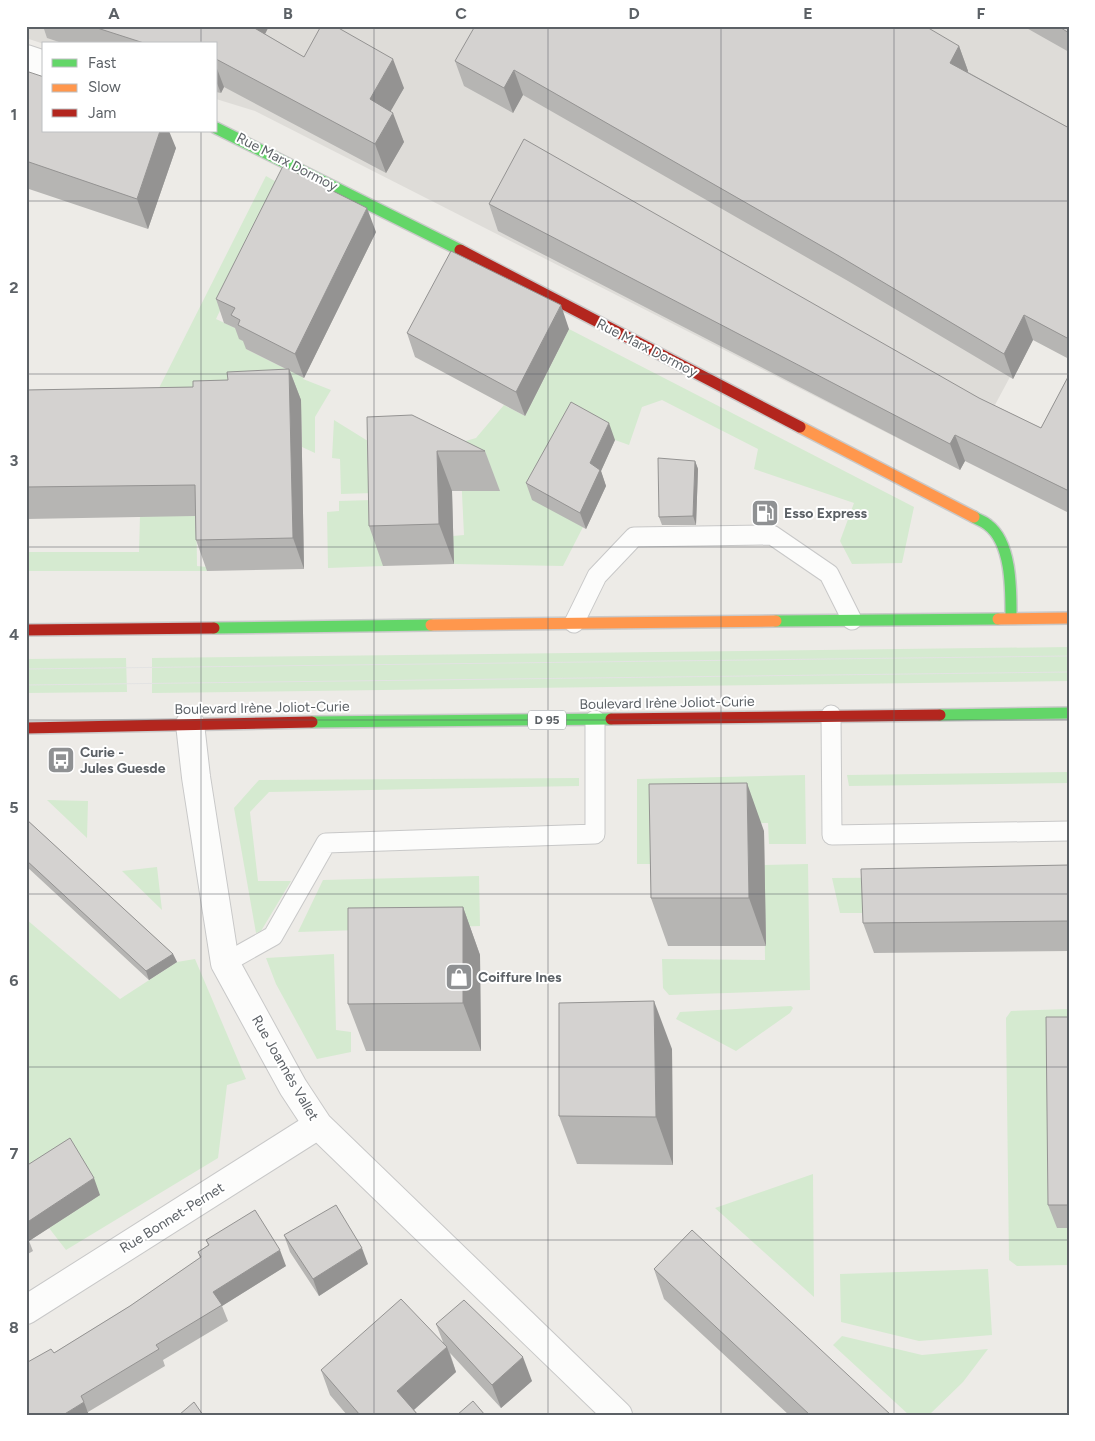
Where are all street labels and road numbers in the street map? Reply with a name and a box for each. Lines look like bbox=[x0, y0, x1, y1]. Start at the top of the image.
street label: Rue Marx Dormoy bbox=[234, 129, 341, 195]
street label: Rue Marx Dormoy bbox=[594, 315, 701, 381]
street label: Boulevard Irène Joliot-Curie bbox=[579, 693, 755, 713]
street label: Boulevard Irène Joliot-Curie bbox=[174, 698, 350, 718]
road number: D 95 bbox=[528, 710, 566, 730]
street label: Rue Joannès Vallet bbox=[248, 1012, 322, 1124]
street label: Rue Bonnet-Pernet bbox=[117, 1179, 227, 1257]

